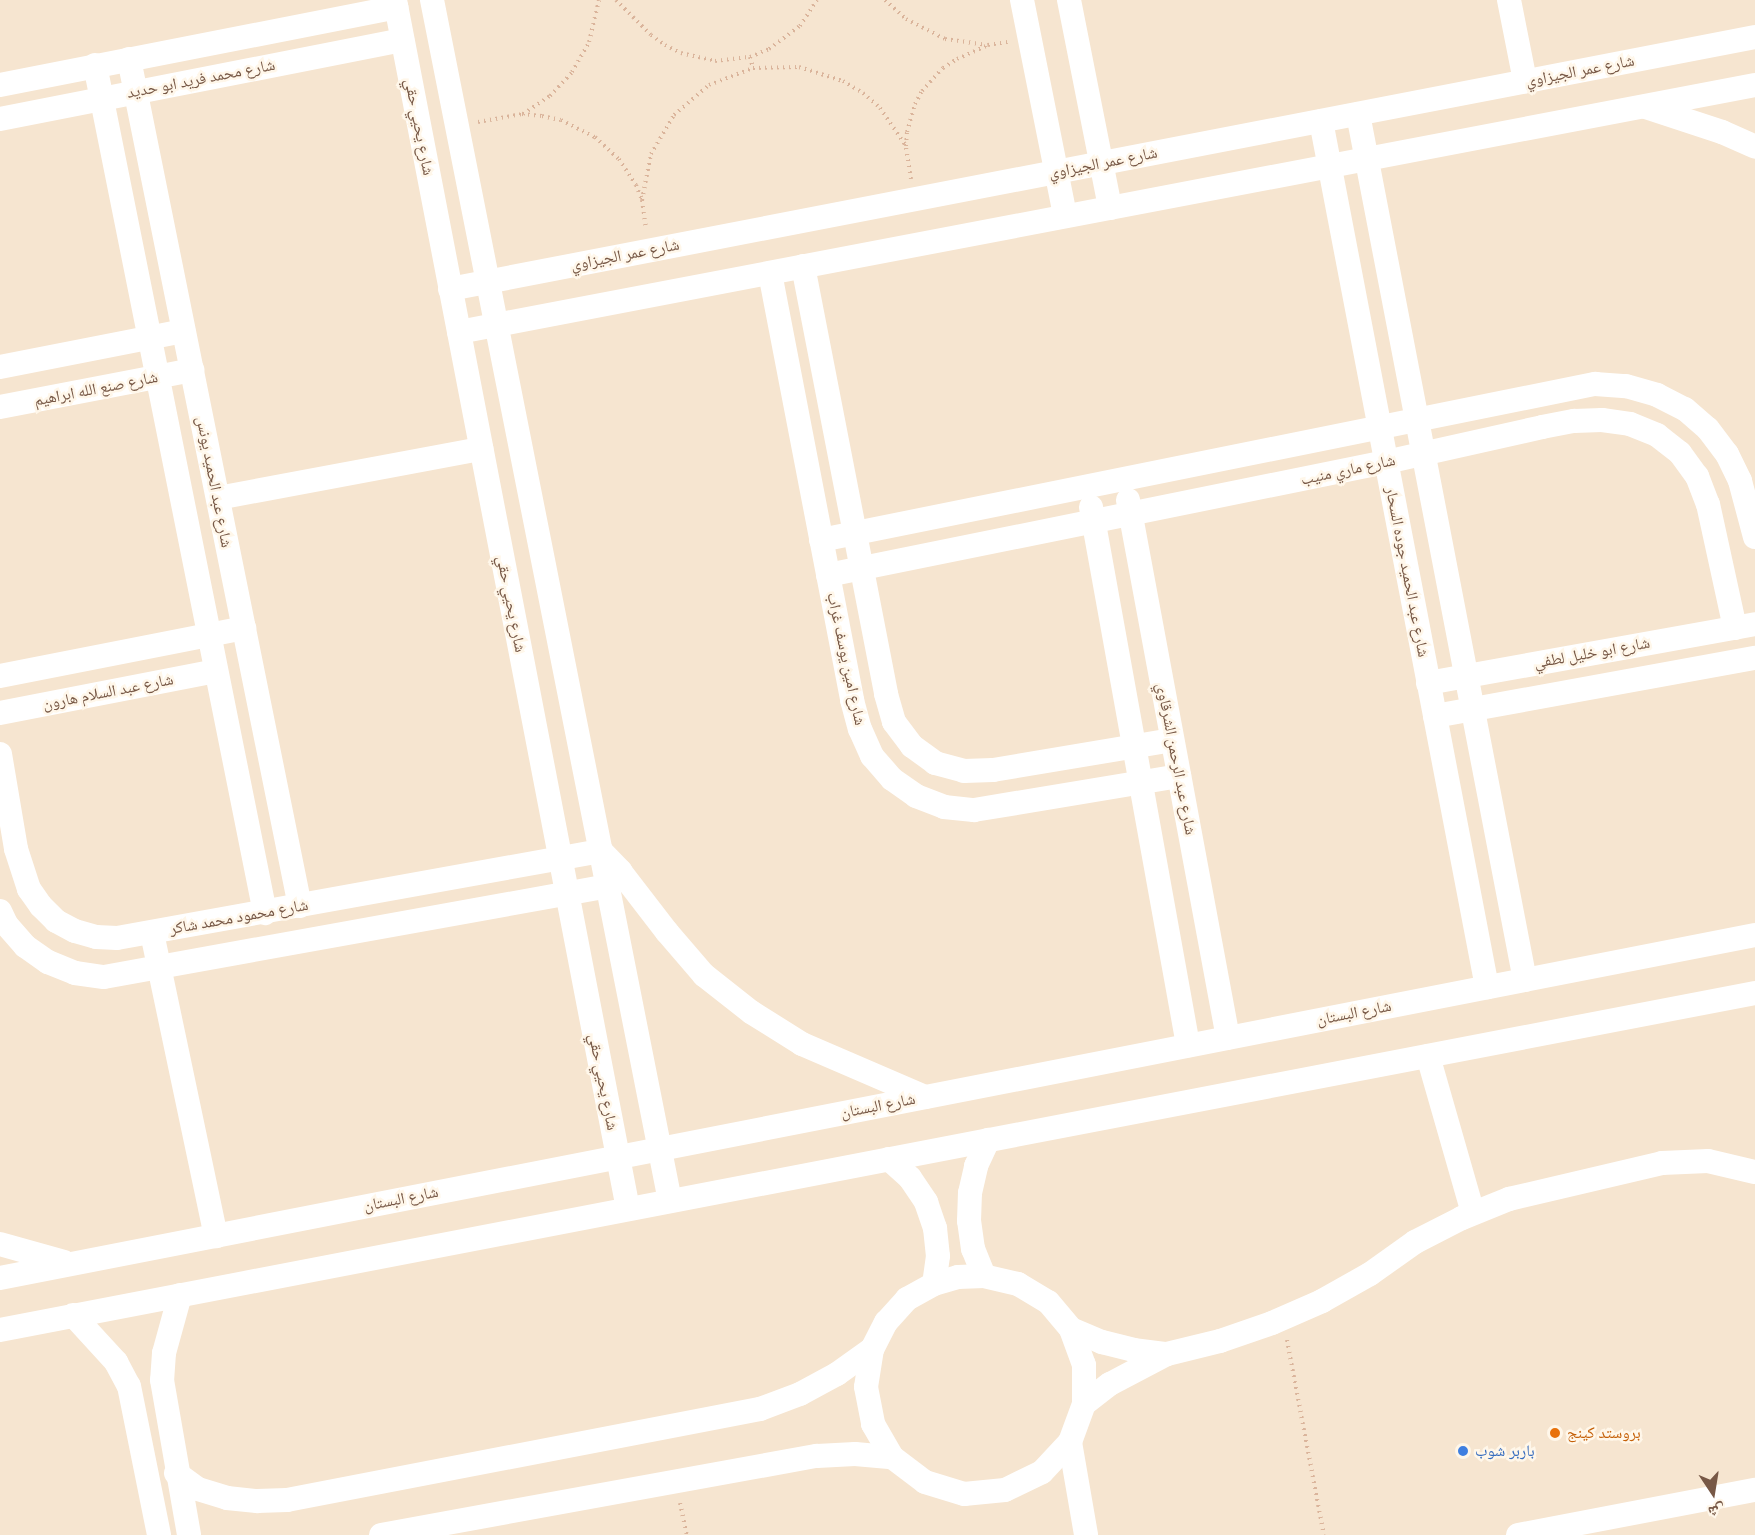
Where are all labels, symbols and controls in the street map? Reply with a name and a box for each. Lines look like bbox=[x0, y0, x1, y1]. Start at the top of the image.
street label: شارع عمر الجيزاوي bbox=[1524, 51, 1636, 91]
street label: شارع محمد فريد ابو حديد bbox=[125, 55, 277, 103]
street label: شارع يحيي حقي bbox=[400, 77, 438, 177]
street label: شارع عمر الجيزاوي bbox=[1047, 143, 1159, 183]
street label: شارع عمر الجيزاوي bbox=[569, 235, 681, 275]
street label: شارع صنع الله ابراهيم bbox=[32, 368, 160, 410]
street label: شارع عبد الحميد يونس bbox=[192, 415, 236, 549]
street label: شارع ماري منيب bbox=[1299, 451, 1397, 489]
street label: شارع عبد الحميد جوده السحار bbox=[1381, 485, 1433, 659]
street label: شارع يحيي حقي bbox=[492, 554, 530, 654]
street label: شارع امين يوسف غراب bbox=[823, 591, 869, 727]
street label: شارع ابو خليل لطفي bbox=[1533, 633, 1651, 673]
street label: شارع عبد السلام هارون bbox=[41, 670, 175, 714]
street label: شارع عبد الرحمن الشرقاوي bbox=[1152, 681, 1200, 837]
street label: شارع محمود محمد شاكر bbox=[168, 895, 310, 939]
street label: شارع البستان bbox=[1315, 996, 1393, 1030]
street label: شارع يحيي حقي bbox=[584, 1032, 622, 1132]
street label: شارع البستان bbox=[839, 1089, 917, 1123]
street label: شارع البستان bbox=[362, 1182, 440, 1216]
place label: بروستد كينج bbox=[1567, 1423, 1641, 1443]
marker: بروستد كينج bbox=[1548, 1426, 1562, 1440]
place label: باربر شوب bbox=[1475, 1441, 1535, 1461]
marker: باربر شوب bbox=[1456, 1444, 1470, 1458]
north arrow bbox=[1683, 1463, 1743, 1523]
text: ش bbox=[1707, 1500, 1727, 1522]

